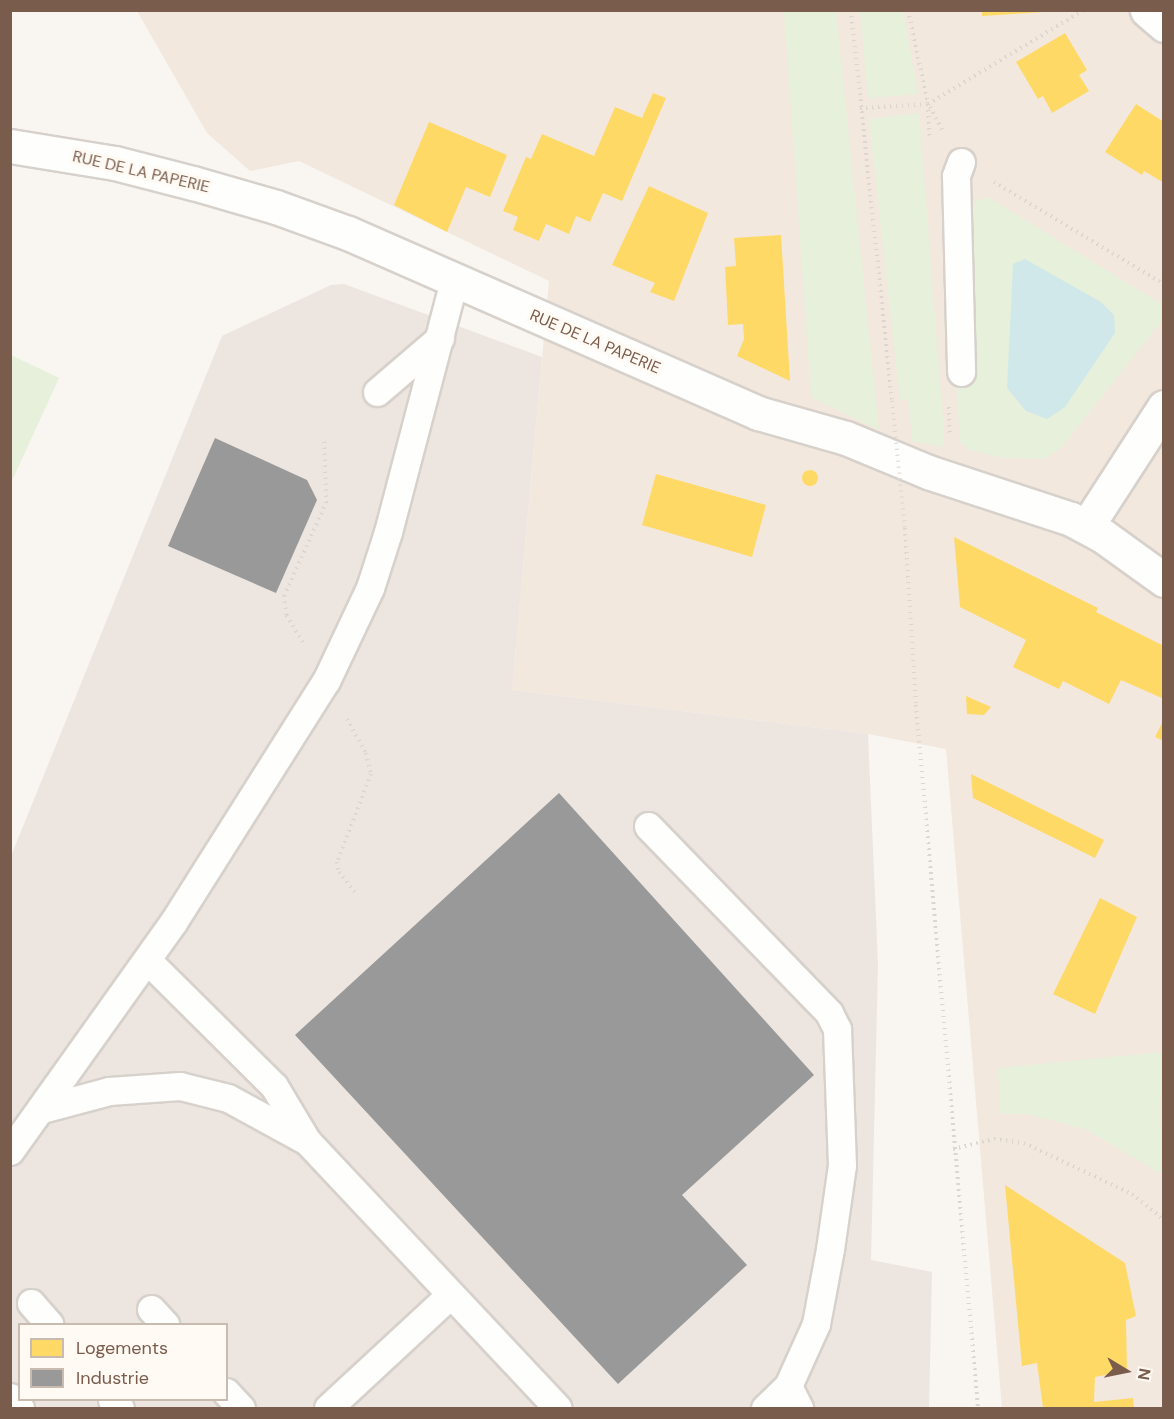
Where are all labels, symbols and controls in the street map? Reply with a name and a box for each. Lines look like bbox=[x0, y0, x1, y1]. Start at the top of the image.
street label: RUE DE LA PAPERIE bbox=[71, 147, 211, 197]
street label: RUE DE LA PAPERIE bbox=[527, 306, 663, 378]
legend bbox=[18, 1323, 228, 1401]
text: Logements bbox=[76, 1336, 168, 1360]
north arrow bbox=[1096, 1341, 1156, 1401]
text: Industrie bbox=[76, 1366, 149, 1390]
text: N bbox=[1133, 1367, 1156, 1382]

